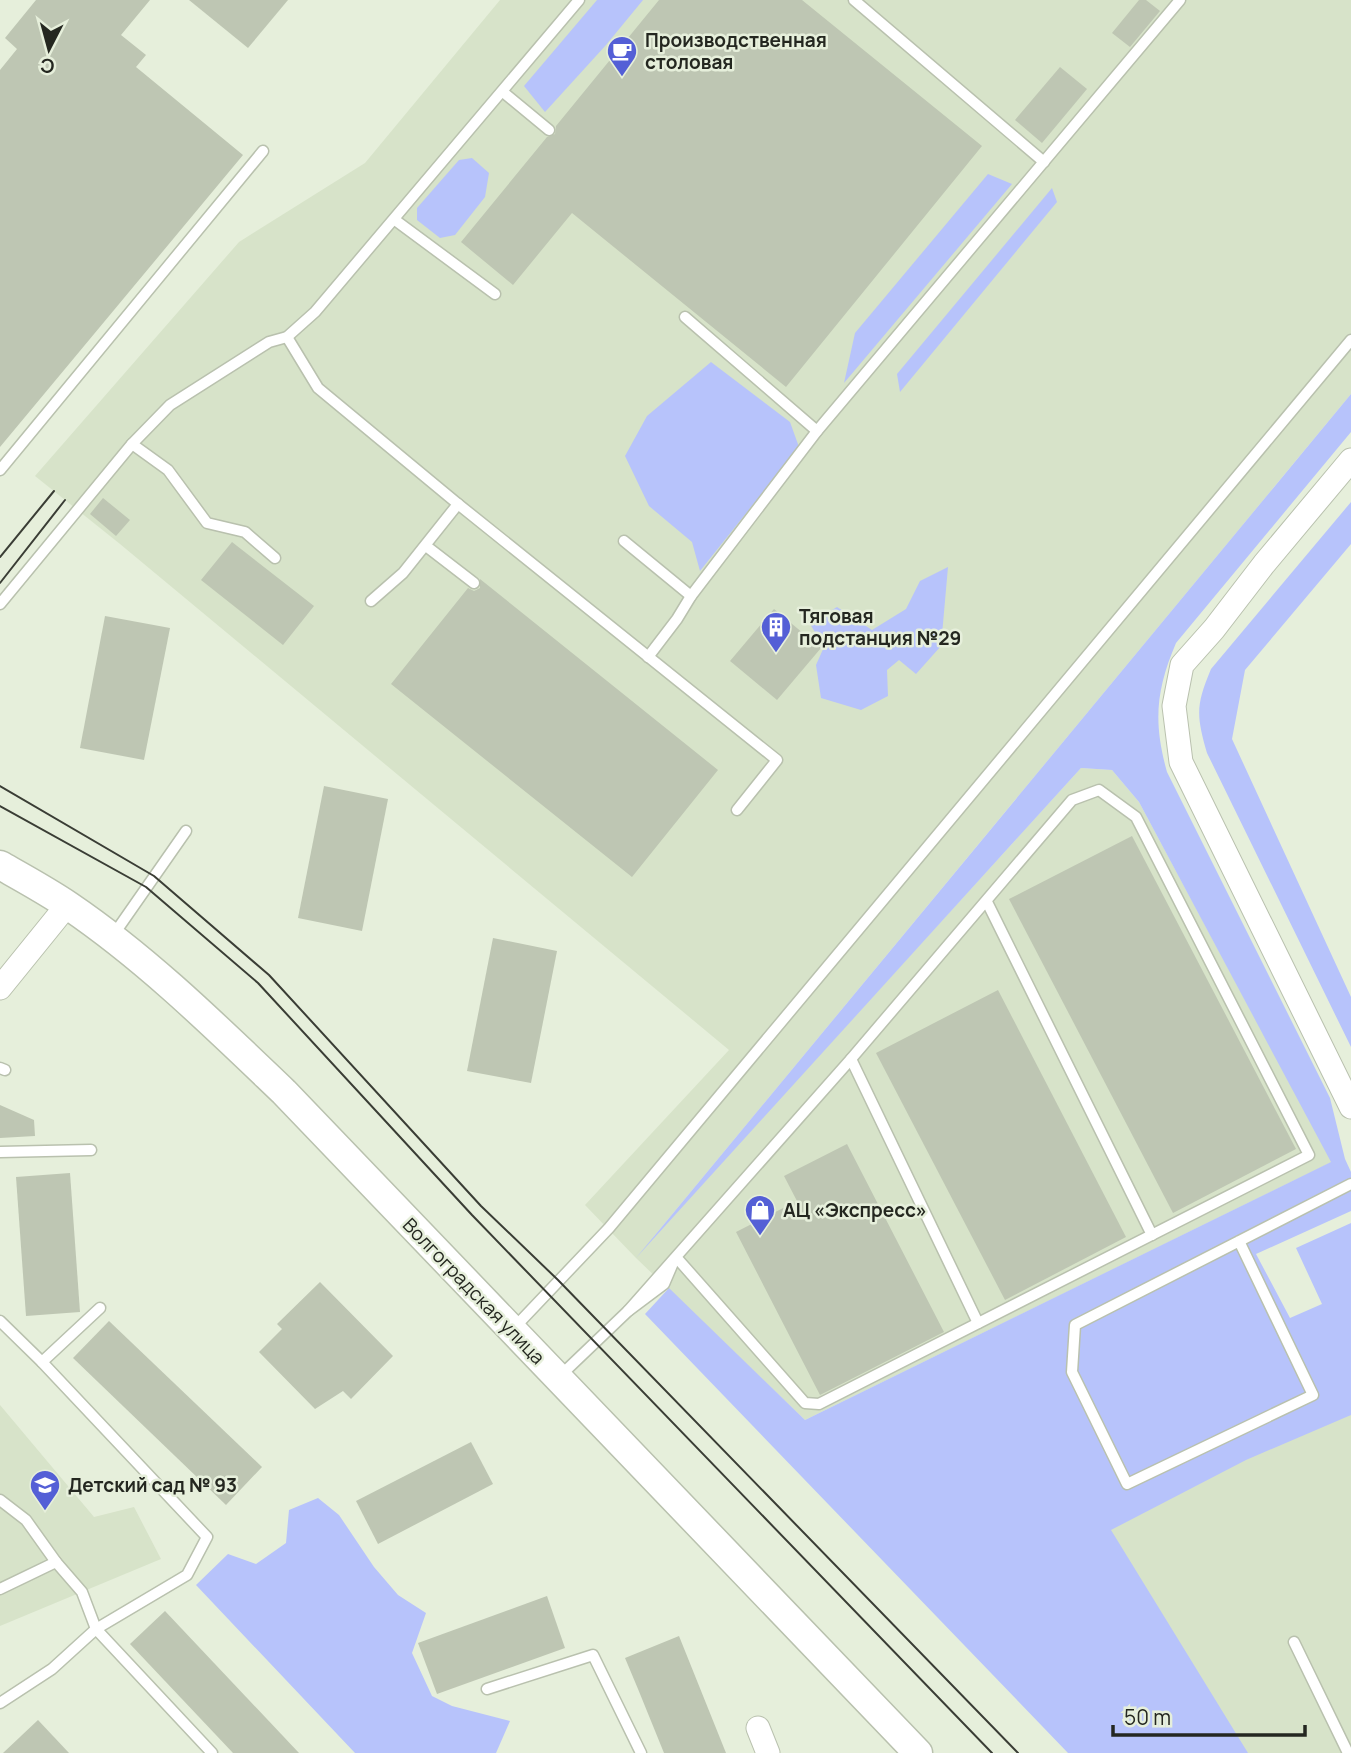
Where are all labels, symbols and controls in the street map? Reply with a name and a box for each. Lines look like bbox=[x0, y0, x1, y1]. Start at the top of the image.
north arrow bbox=[14, 14, 84, 84]
place label: Производственная столовая bbox=[645, 27, 827, 75]
cafe icon: Производственная столовая bbox=[605, 34, 639, 78]
text: С bbox=[39, 52, 56, 80]
place label: Тяговая подстанция №29 bbox=[799, 603, 961, 651]
building icon: Тяговая подстанция №29 bbox=[759, 610, 793, 654]
shop icon: АЦ «Экспресс» bbox=[743, 1193, 777, 1237]
place label: АЦ «Экспресс» bbox=[783, 1197, 927, 1223]
street label: Волгоградская улица bbox=[397, 1212, 551, 1370]
school or university icon: Детский сад № 93 bbox=[28, 1468, 62, 1512]
place label: Детский сад № 93 bbox=[68, 1472, 237, 1498]
scale bar bbox=[1113, 1694, 1306, 1738]
text: 50 m bbox=[1124, 1703, 1171, 1731]

